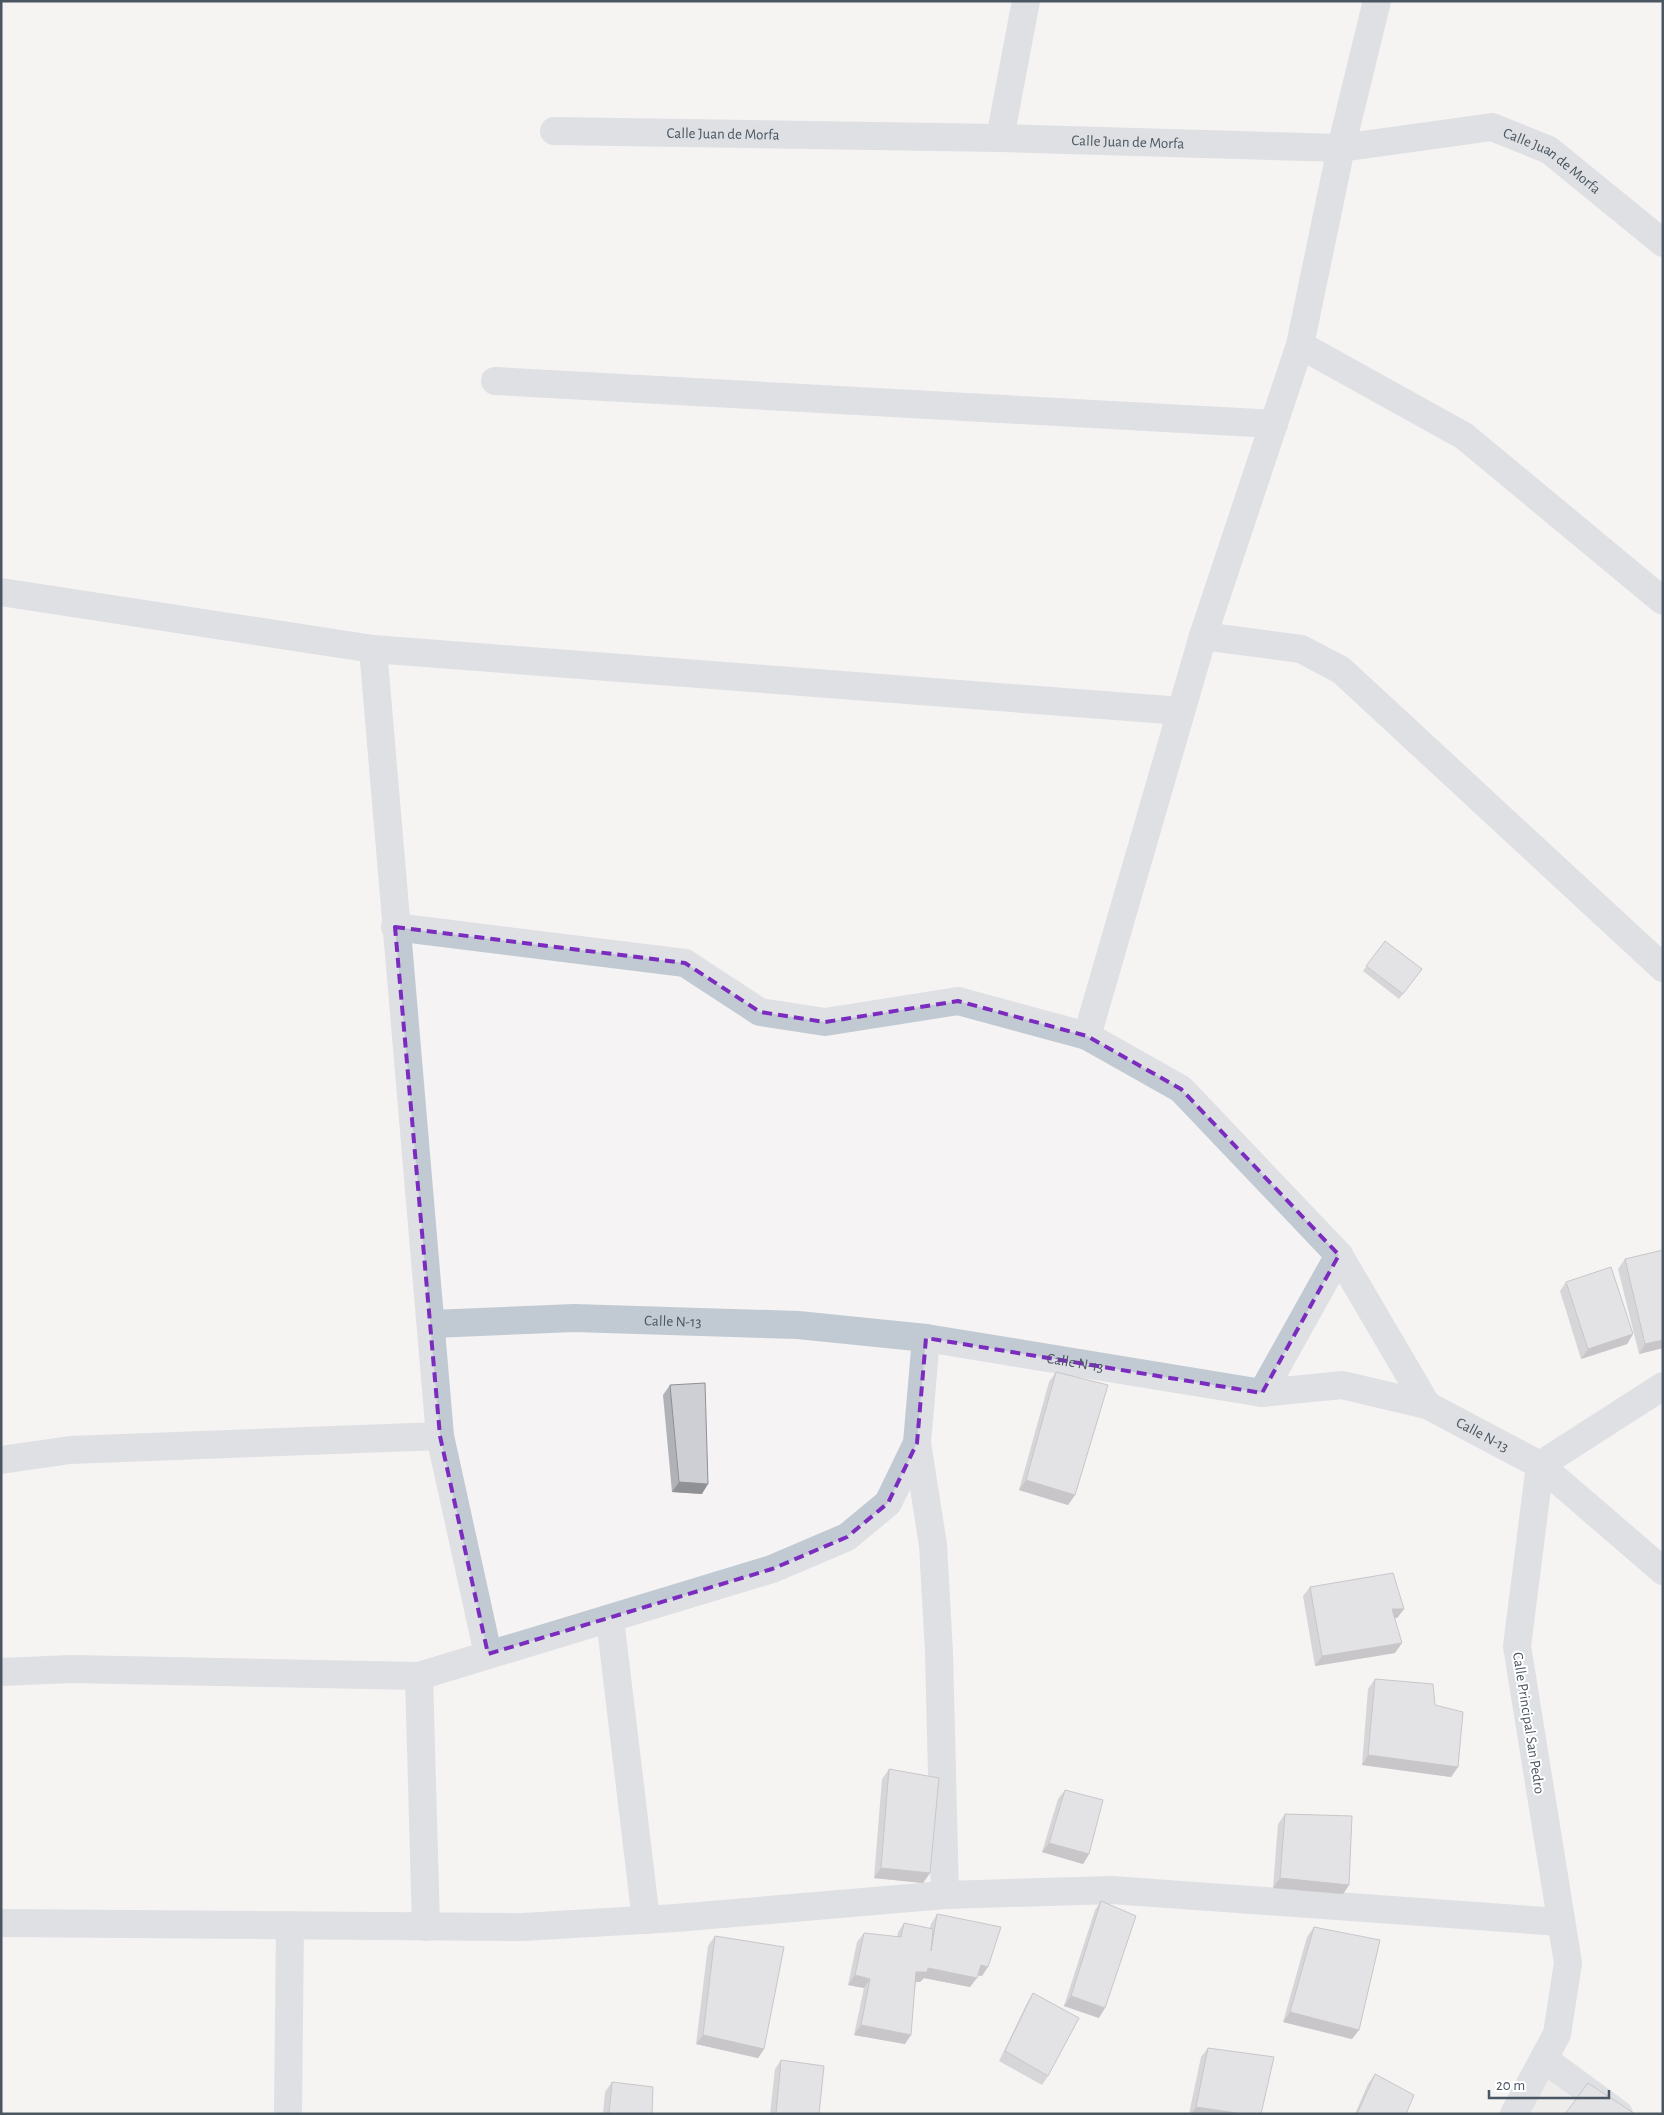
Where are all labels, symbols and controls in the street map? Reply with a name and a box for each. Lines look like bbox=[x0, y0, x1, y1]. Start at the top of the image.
street label: Calle Juan de Morfa bbox=[1501, 125, 1603, 197]
street label: Calle Juan de Morfa bbox=[666, 126, 780, 143]
street label: Calle Juan de Morfa bbox=[1071, 133, 1185, 151]
street label: Calle N-13 bbox=[644, 1313, 702, 1330]
street label: Calle N-13 bbox=[1046, 1351, 1105, 1375]
street label: Calle N-13 bbox=[1453, 1415, 1511, 1455]
street label: Calle Principal San Pedro bbox=[1510, 1651, 1547, 1795]
scale bar bbox=[1489, 2068, 1609, 2100]
text: 20 m bbox=[1496, 2078, 1525, 2093]

